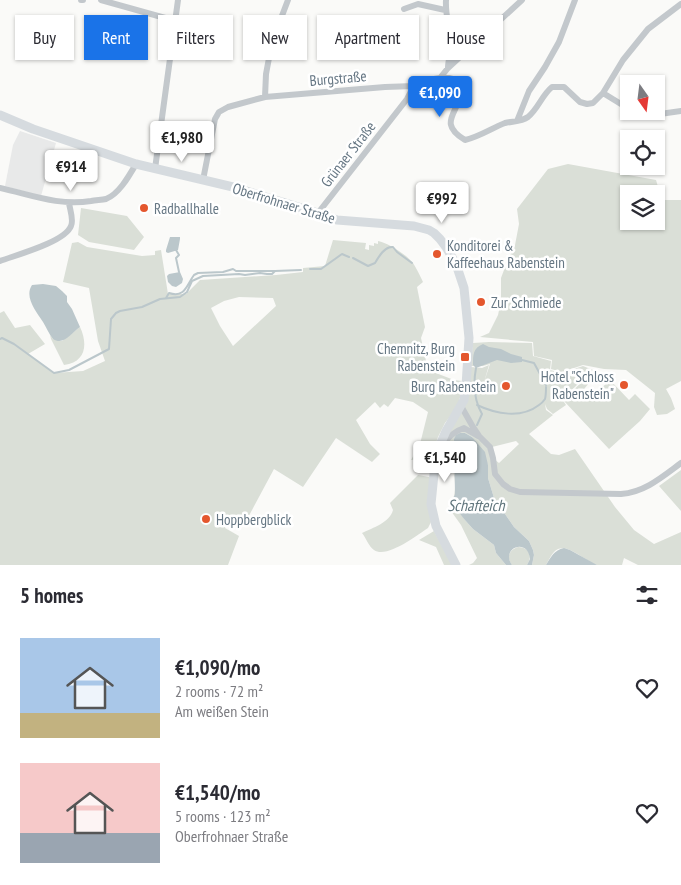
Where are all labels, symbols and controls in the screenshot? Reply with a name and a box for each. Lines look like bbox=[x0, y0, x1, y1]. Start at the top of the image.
chip: Buy bbox=[15, 15, 74, 60]
chip: Rent bbox=[84, 15, 148, 60]
chip: Filters bbox=[158, 15, 233, 60]
chip: New bbox=[243, 15, 307, 60]
chip: Apartment bbox=[317, 15, 419, 60]
chip: House bbox=[429, 15, 503, 60]
street label: Burgstraße bbox=[309, 66, 367, 90]
north arrow bbox=[620, 75, 665, 120]
map controls bbox=[620, 75, 665, 230]
pin: €1,090 bbox=[399, 76, 481, 118]
text: €1,090 bbox=[419, 82, 461, 102]
street label: Grünaer Straße bbox=[316, 117, 380, 191]
pin: €1,980 bbox=[141, 120, 223, 163]
text: €1,980 bbox=[161, 127, 203, 147]
button: locate bbox=[620, 130, 665, 175]
pin: €914 bbox=[41, 150, 101, 192]
text: €914 bbox=[56, 156, 86, 176]
street label: Oberfrohnaer Straße bbox=[230, 178, 338, 228]
pin: €992 bbox=[412, 182, 472, 224]
button: layers bbox=[620, 185, 665, 230]
text: €992 bbox=[427, 188, 457, 208]
place label: Radballhalle bbox=[154, 199, 219, 218]
marker: Radballhalle bbox=[138, 202, 150, 214]
place label: Konditorei & Kaffeehaus Rabenstein bbox=[447, 236, 565, 272]
marker: Konditorei & Kaffeehaus Rabenstein bbox=[431, 248, 443, 260]
place label: Zur Schmiede bbox=[491, 293, 561, 312]
marker: Zur Schmiede bbox=[475, 296, 487, 308]
place label: Chemnitz, Burg Rabenstein bbox=[377, 339, 455, 375]
marker: Chemnitz, Burg Rabenstein bbox=[459, 351, 471, 363]
place label: Hotel "Schloss Rabenstein" bbox=[541, 367, 614, 403]
place label: Burg Rabenstein bbox=[411, 377, 496, 396]
marker: Hotel "Schloss Rabenstein" bbox=[618, 379, 630, 391]
marker: Burg Rabenstein bbox=[500, 380, 512, 392]
pin: €1,540 bbox=[404, 440, 486, 483]
text: €1,540 bbox=[424, 447, 466, 467]
water label: Schafteich bbox=[448, 495, 505, 515]
place label: Hoppbergblick bbox=[216, 510, 291, 529]
marker: Hoppbergblick bbox=[200, 513, 212, 525]
icon: filters bbox=[633, 581, 661, 609]
text: 5 homes bbox=[20, 582, 83, 609]
text: €1,090/mo bbox=[175, 654, 260, 681]
icon: home bbox=[60, 658, 120, 718]
icon: heart bbox=[633, 674, 661, 702]
text: 2 rooms · 72 m² bbox=[175, 681, 263, 701]
text: Am weißen Stein bbox=[175, 701, 269, 721]
text: €1,540/mo bbox=[175, 779, 260, 806]
icon: home bbox=[60, 783, 120, 843]
icon: heart bbox=[633, 799, 661, 827]
text: 5 rooms · 123 m² bbox=[175, 806, 271, 826]
text: Oberfrohnaer Straße bbox=[175, 826, 288, 846]

